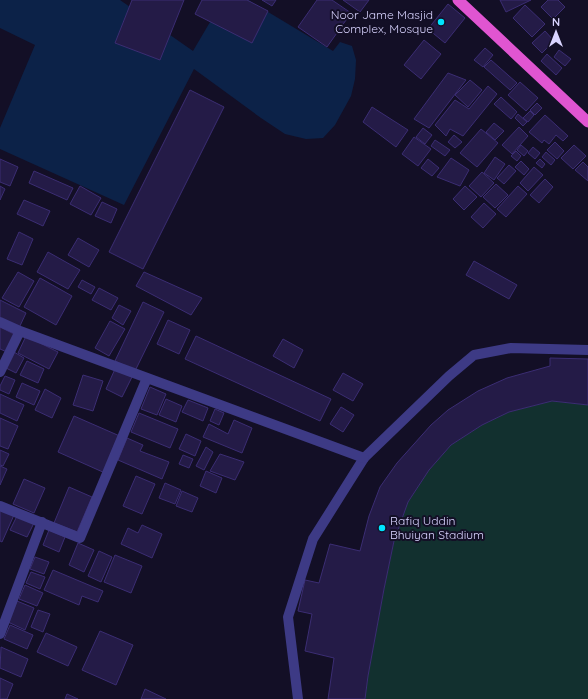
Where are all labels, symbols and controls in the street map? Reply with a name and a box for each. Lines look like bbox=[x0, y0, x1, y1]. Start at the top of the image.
place label: Noor Jame Masjid Complex, Mosque bbox=[331, 7, 433, 36]
north arrow bbox=[536, 12, 576, 52]
text: N bbox=[552, 15, 560, 29]
marker: Noor Jame Masjid Complex, Mosque bbox=[436, 17, 446, 27]
place label: Rafiq Uddin Bhuiyan Stadium bbox=[390, 513, 484, 542]
marker: Rafiq Uddin Bhuiyan Stadium bbox=[377, 523, 387, 533]

